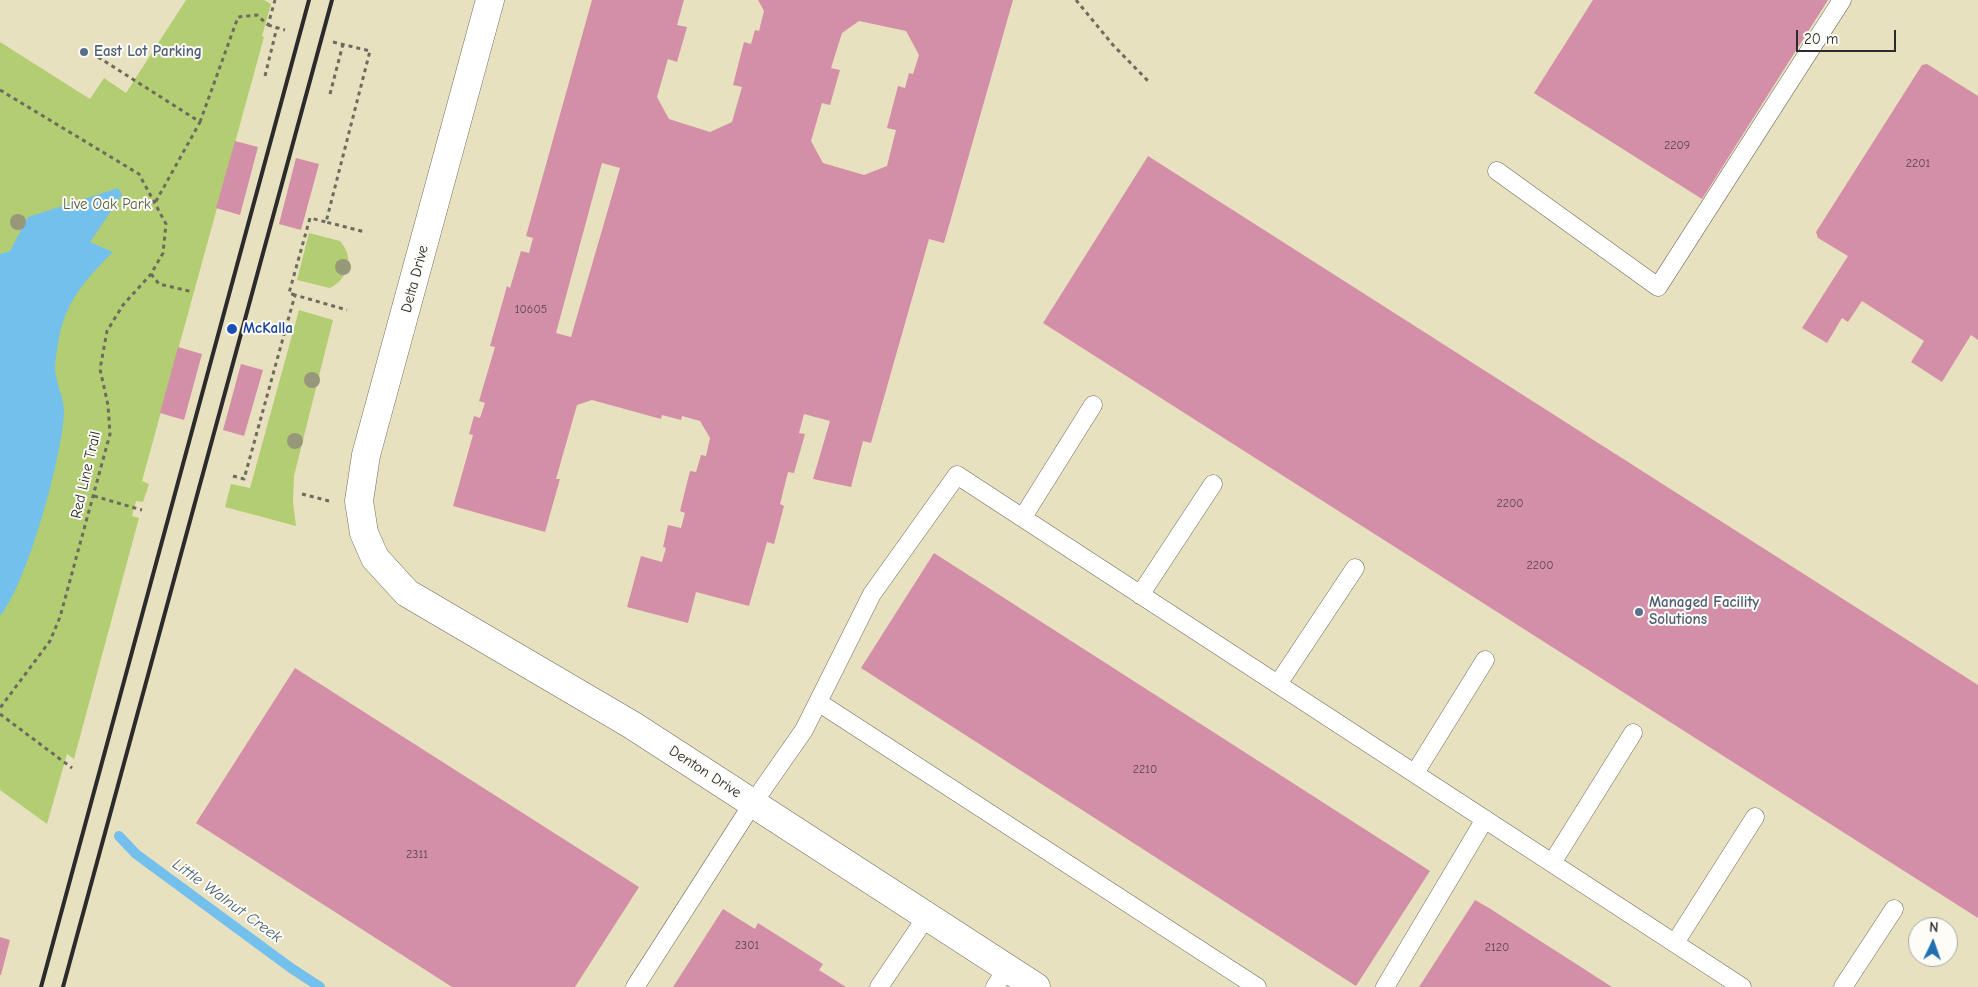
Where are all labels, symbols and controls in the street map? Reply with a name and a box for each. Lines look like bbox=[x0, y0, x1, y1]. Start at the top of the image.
scale bar bbox=[1798, 20, 1898, 52]
text: 20 m bbox=[1804, 30, 1838, 48]
place label: East Lot Parking bbox=[94, 43, 202, 61]
marker: East Lot Parking bbox=[78, 46, 90, 58]
house number: 2209 bbox=[1664, 139, 1690, 153]
house number: 2201 bbox=[1906, 157, 1930, 171]
park label: Live Oak Park bbox=[63, 196, 151, 214]
street label: Delta Drive bbox=[397, 243, 433, 315]
house number: 10605 bbox=[515, 303, 547, 317]
place label: McKalla bbox=[243, 320, 293, 338]
marker: McKalla bbox=[225, 322, 239, 336]
street label: Red Line Trail bbox=[67, 430, 105, 520]
house number: 2200 bbox=[1496, 497, 1524, 511]
house number: 2200 bbox=[1526, 559, 1554, 573]
place label: Managed Facility Solutions bbox=[1649, 594, 1759, 629]
marker: Managed Facility Solutions bbox=[1633, 606, 1645, 618]
street label: Denton Drive bbox=[665, 742, 745, 802]
house number: 2210 bbox=[1133, 763, 1157, 777]
house number: 2311 bbox=[406, 848, 428, 862]
water label: Little Walnut Creek bbox=[168, 855, 286, 947]
north arrow bbox=[1908, 917, 1958, 967]
text: N bbox=[1929, 919, 1939, 936]
house number: 2301 bbox=[735, 939, 759, 953]
house number: 2120 bbox=[1485, 941, 1509, 955]

